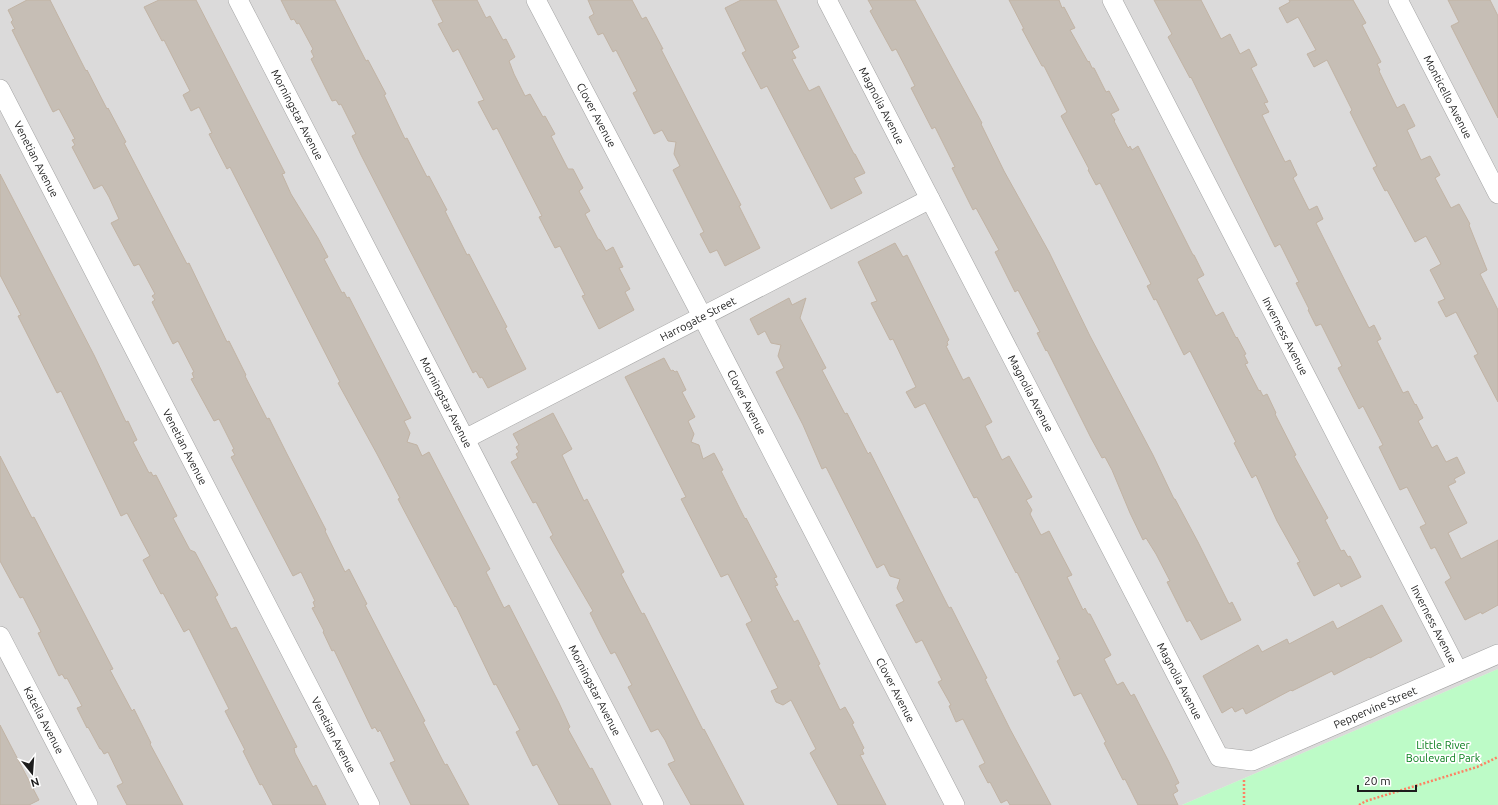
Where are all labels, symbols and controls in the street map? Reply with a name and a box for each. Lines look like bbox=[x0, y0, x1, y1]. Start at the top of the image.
street label: Monticello Avenue bbox=[1421, 53, 1474, 141]
street label: Magnolia Avenue bbox=[857, 65, 907, 146]
street label: Morningstar Avenue bbox=[269, 67, 326, 162]
street label: Clover Avenue bbox=[575, 81, 618, 149]
street label: Venetian Avenue bbox=[12, 119, 61, 199]
street label: Harrogate Street bbox=[658, 294, 738, 343]
street label: Inverness Avenue bbox=[1260, 295, 1310, 377]
street label: Magnolia Avenue bbox=[1006, 353, 1056, 434]
street label: Morningstar Avenue bbox=[418, 355, 474, 450]
street label: Clover Avenue bbox=[725, 368, 768, 437]
street label: Venetian Avenue bbox=[160, 407, 210, 487]
street label: Inverness Avenue bbox=[1409, 583, 1459, 665]
street label: Magnolia Avenue bbox=[1155, 641, 1205, 722]
street label: Morningstar Avenue bbox=[566, 643, 623, 738]
street label: Clover Avenue bbox=[874, 656, 917, 724]
street label: Peppervine Street bbox=[1332, 684, 1419, 731]
street label: Katella Avenue bbox=[22, 685, 66, 756]
street label: Venetian Avenue bbox=[309, 695, 358, 775]
park label: Little River Boulevard Park bbox=[1406, 739, 1481, 764]
north arrow bbox=[12, 753, 52, 793]
scale bar bbox=[1358, 767, 1416, 793]
text: 20 m bbox=[1364, 774, 1391, 787]
text: N bbox=[29, 776, 41, 790]

